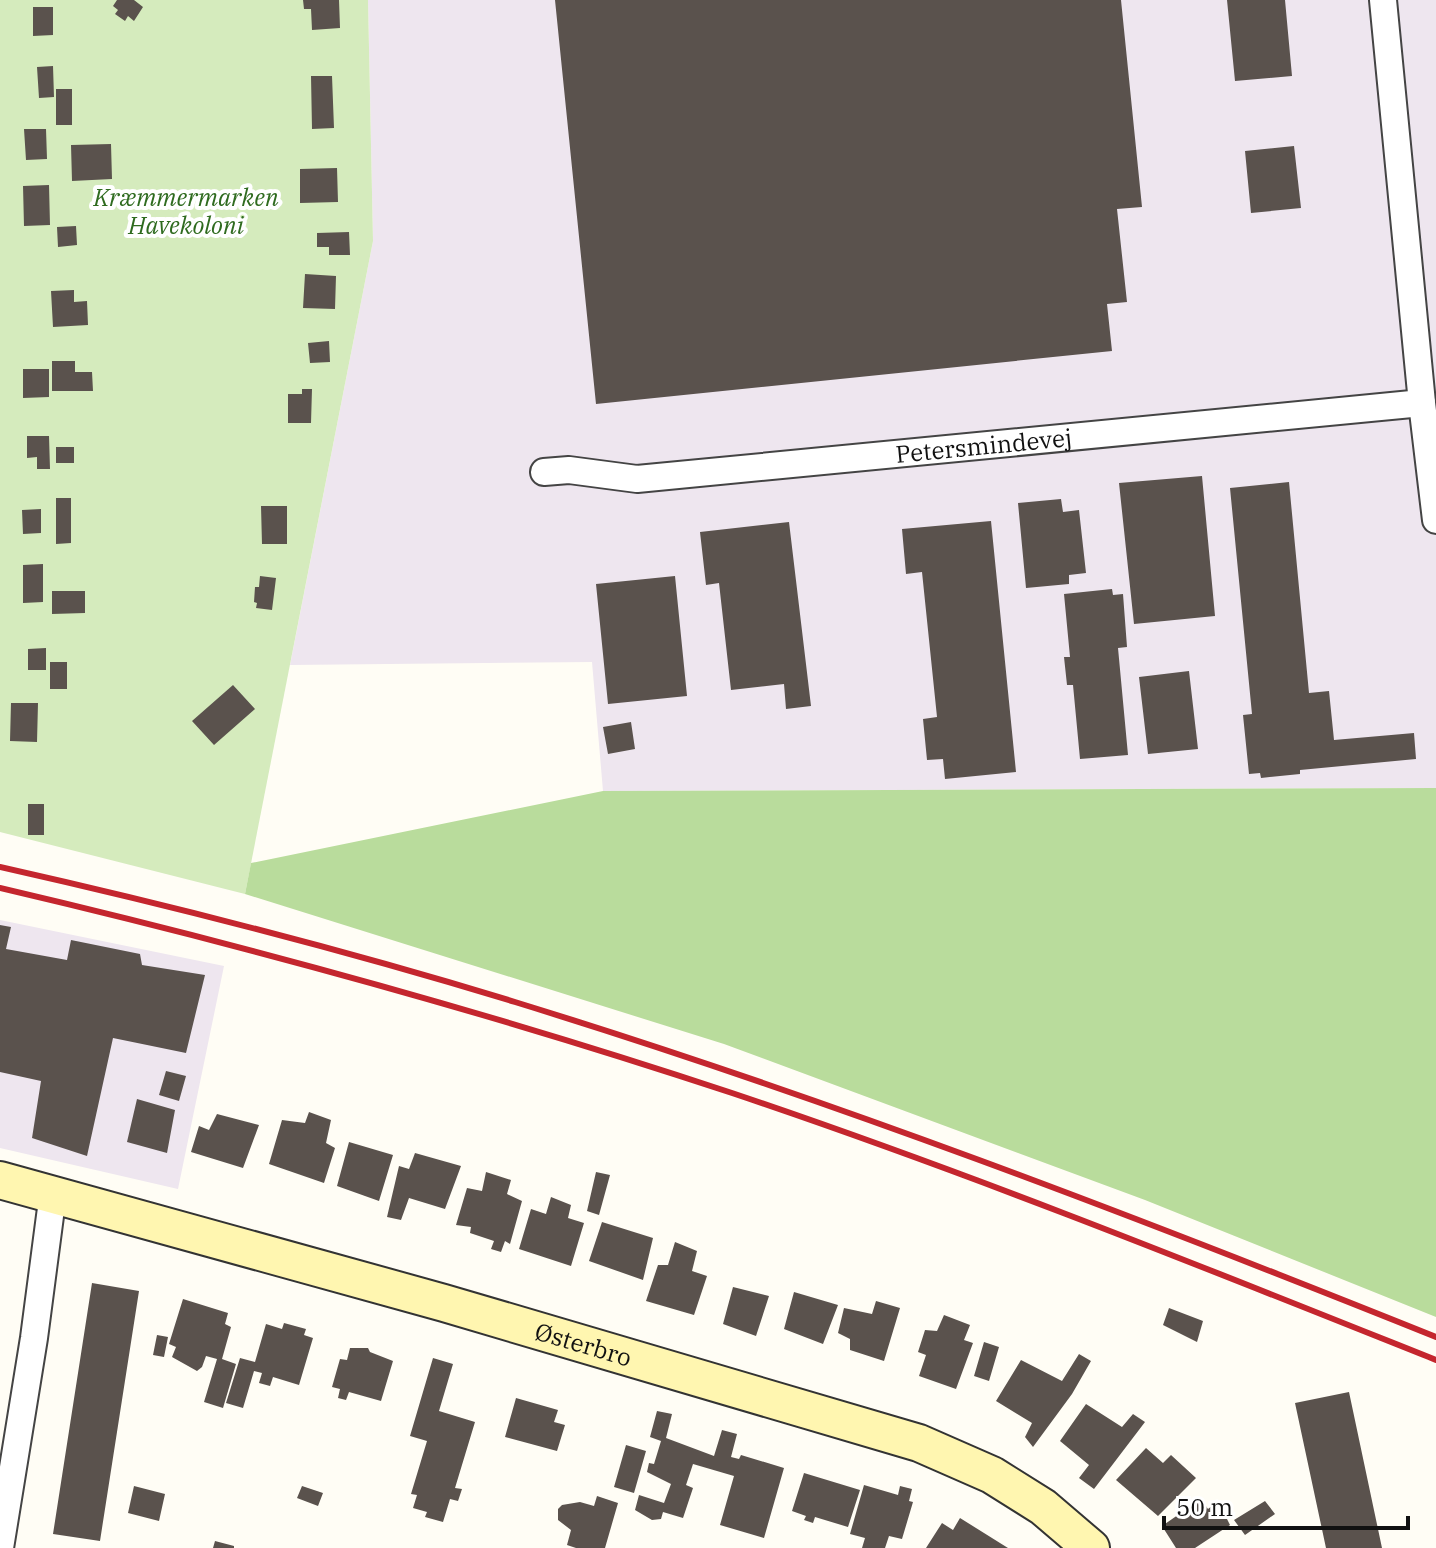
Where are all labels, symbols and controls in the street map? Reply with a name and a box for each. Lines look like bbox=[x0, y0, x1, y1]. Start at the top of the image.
park label: Kræmmermarken Havekoloni bbox=[92, 181, 279, 241]
street label: Petersmindevej bbox=[894, 421, 1073, 470]
street label: Østerbro bbox=[531, 1315, 635, 1373]
scale bar bbox=[1164, 1480, 1408, 1530]
text: 50 m bbox=[1176, 1491, 1233, 1523]

